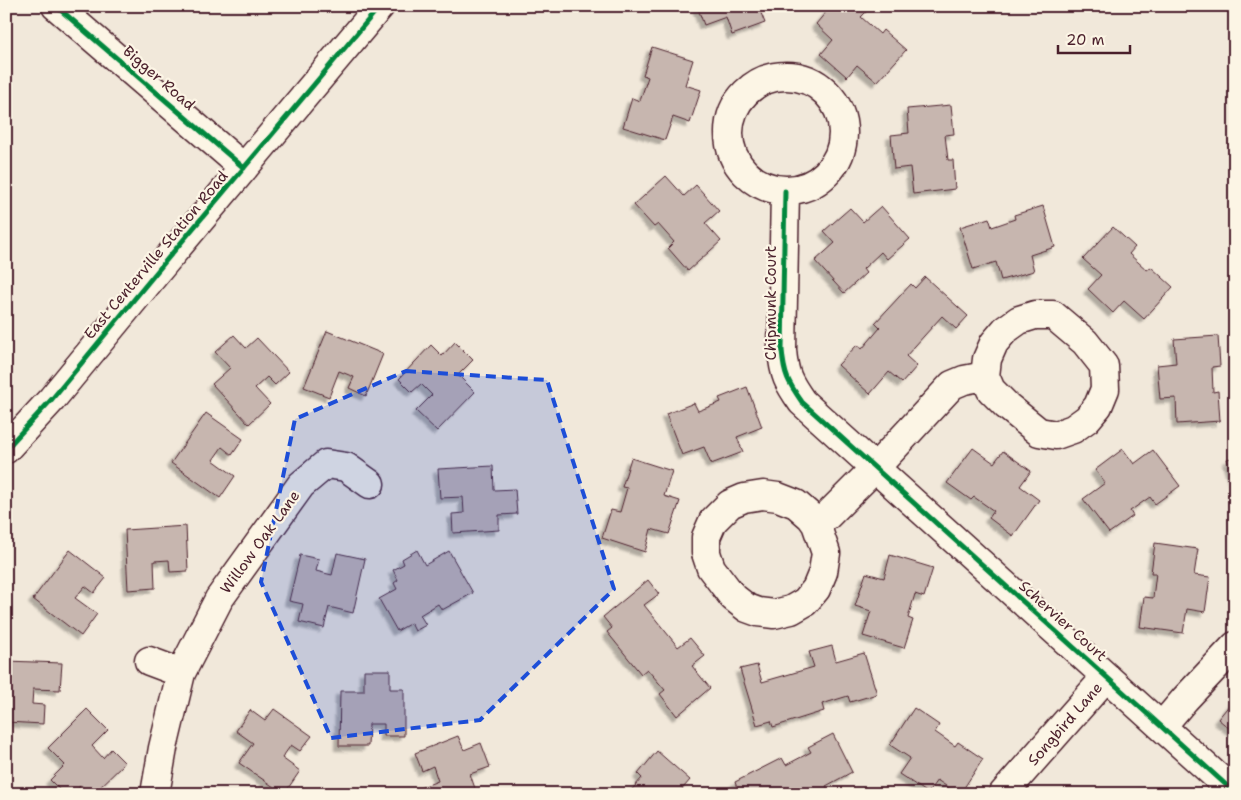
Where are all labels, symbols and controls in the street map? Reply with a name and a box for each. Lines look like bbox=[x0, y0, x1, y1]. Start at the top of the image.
scale bar bbox=[1058, 22, 1131, 54]
text: 20 m bbox=[1066, 30, 1105, 50]
street label: Bigger Road bbox=[119, 41, 200, 115]
street label: East Centerville Station Road bbox=[79, 166, 233, 344]
street label: Chipmunk Court bbox=[761, 246, 781, 360]
street label: Willow Oak Lane bbox=[216, 486, 304, 598]
street label: Schervier Court bbox=[1015, 576, 1111, 666]
street label: Songbird Lane bbox=[1023, 678, 1107, 770]

